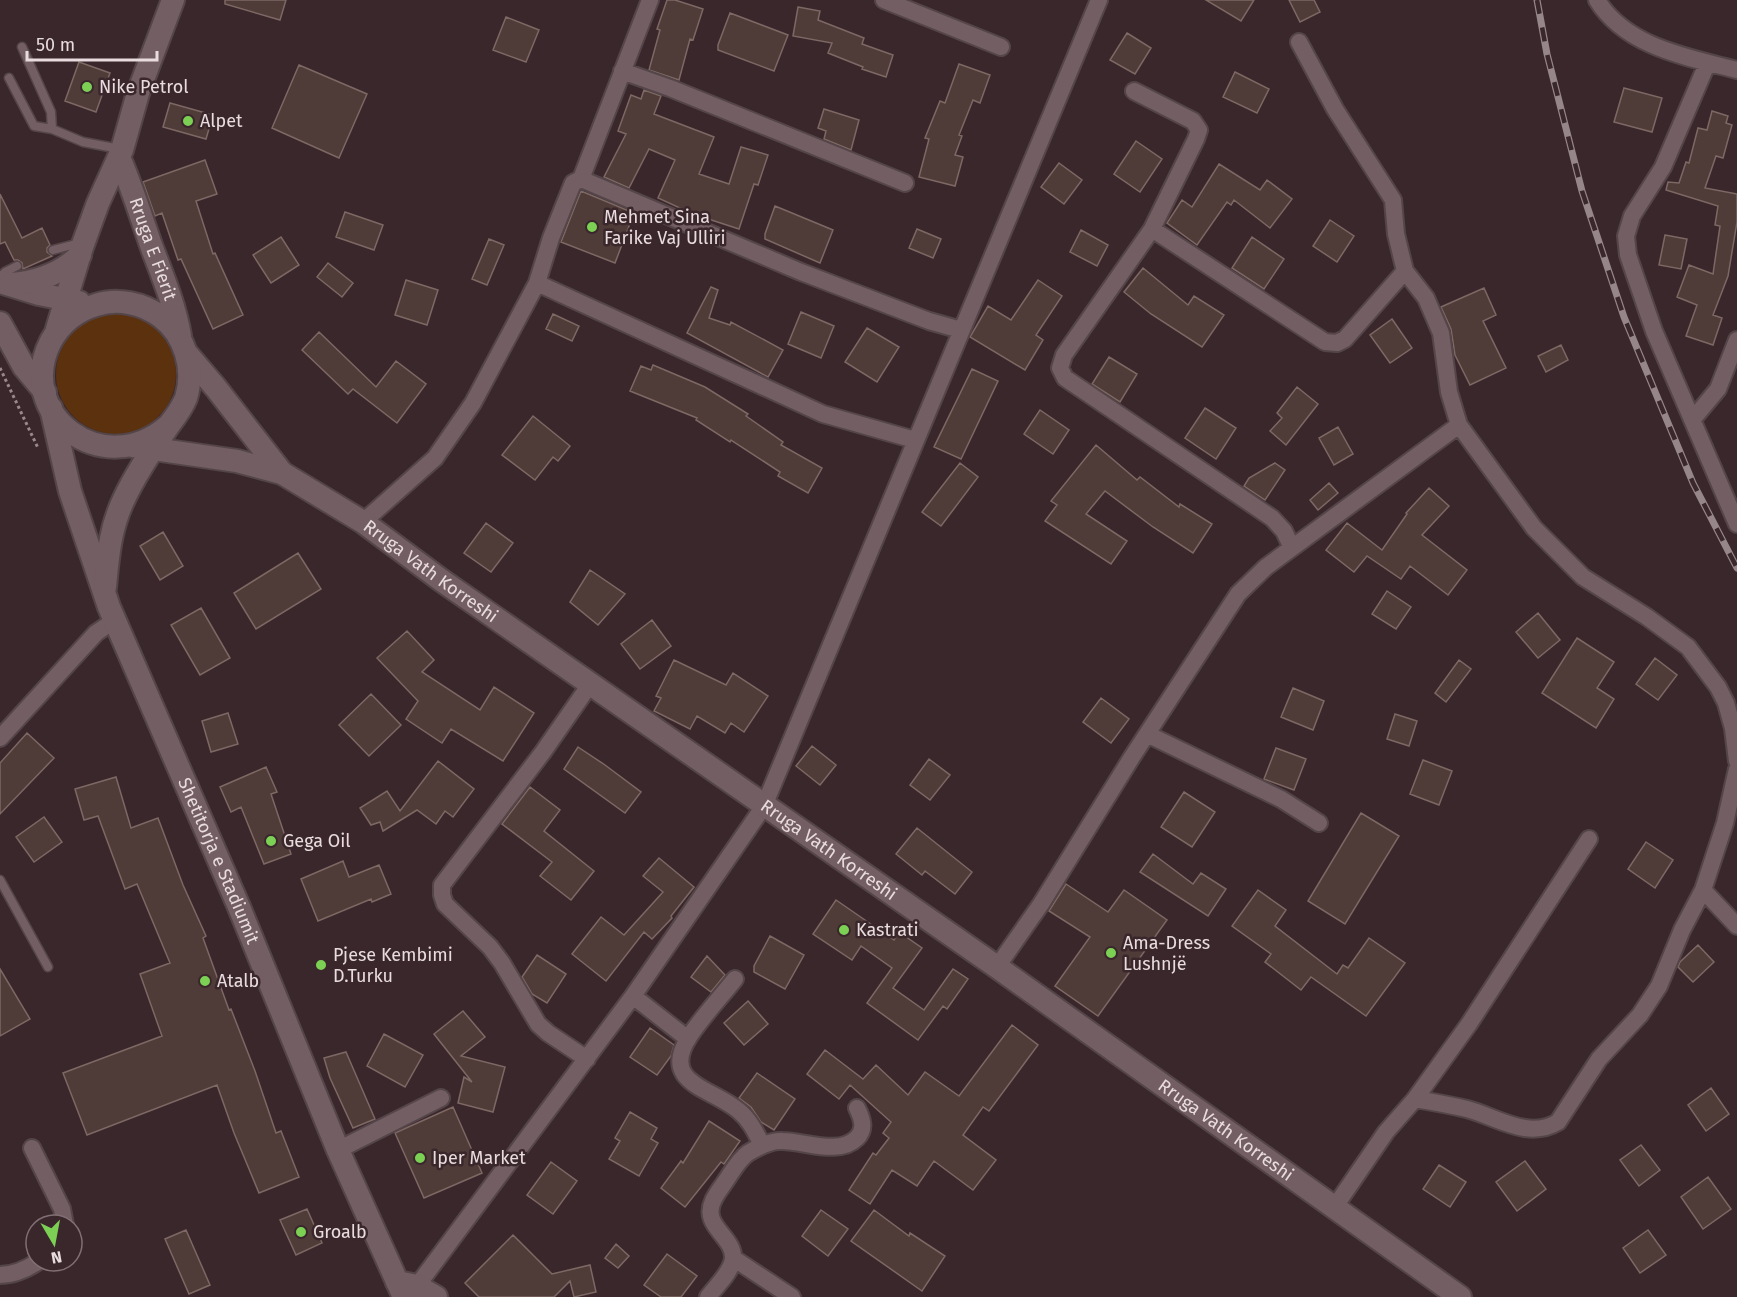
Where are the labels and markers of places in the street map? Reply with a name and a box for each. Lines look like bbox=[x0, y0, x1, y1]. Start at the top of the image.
place label: Nike Petrol bbox=[99, 76, 188, 98]
marker: Nike Petrol bbox=[80, 80, 94, 94]
place label: Alpet bbox=[200, 110, 243, 132]
marker: Alpet bbox=[181, 114, 195, 128]
place label: Mehmet Sina Farike Vaj Ulliri bbox=[604, 206, 725, 249]
marker: Mehmet Sina Farike Vaj Ulliri bbox=[585, 220, 599, 234]
place label: Gega Oil bbox=[283, 830, 351, 852]
marker: Gega Oil bbox=[264, 834, 278, 848]
place label: Kastrati bbox=[856, 919, 919, 941]
marker: Kastrati bbox=[837, 923, 851, 937]
place label: Ama-Dress Lushnjë bbox=[1123, 932, 1210, 975]
place label: Pjese Kembimi D.Turku bbox=[333, 944, 453, 987]
marker: Ama-Dress Lushnjë bbox=[1104, 946, 1118, 960]
marker: Pjese Kembimi D.Turku bbox=[314, 958, 328, 972]
place label: Atalb bbox=[217, 970, 259, 992]
marker: Atalb bbox=[198, 974, 212, 988]
place label: Iper Market bbox=[432, 1147, 526, 1169]
marker: Iper Market bbox=[413, 1151, 427, 1165]
place label: Groalb bbox=[313, 1221, 367, 1243]
marker: Groalb bbox=[294, 1225, 308, 1239]

